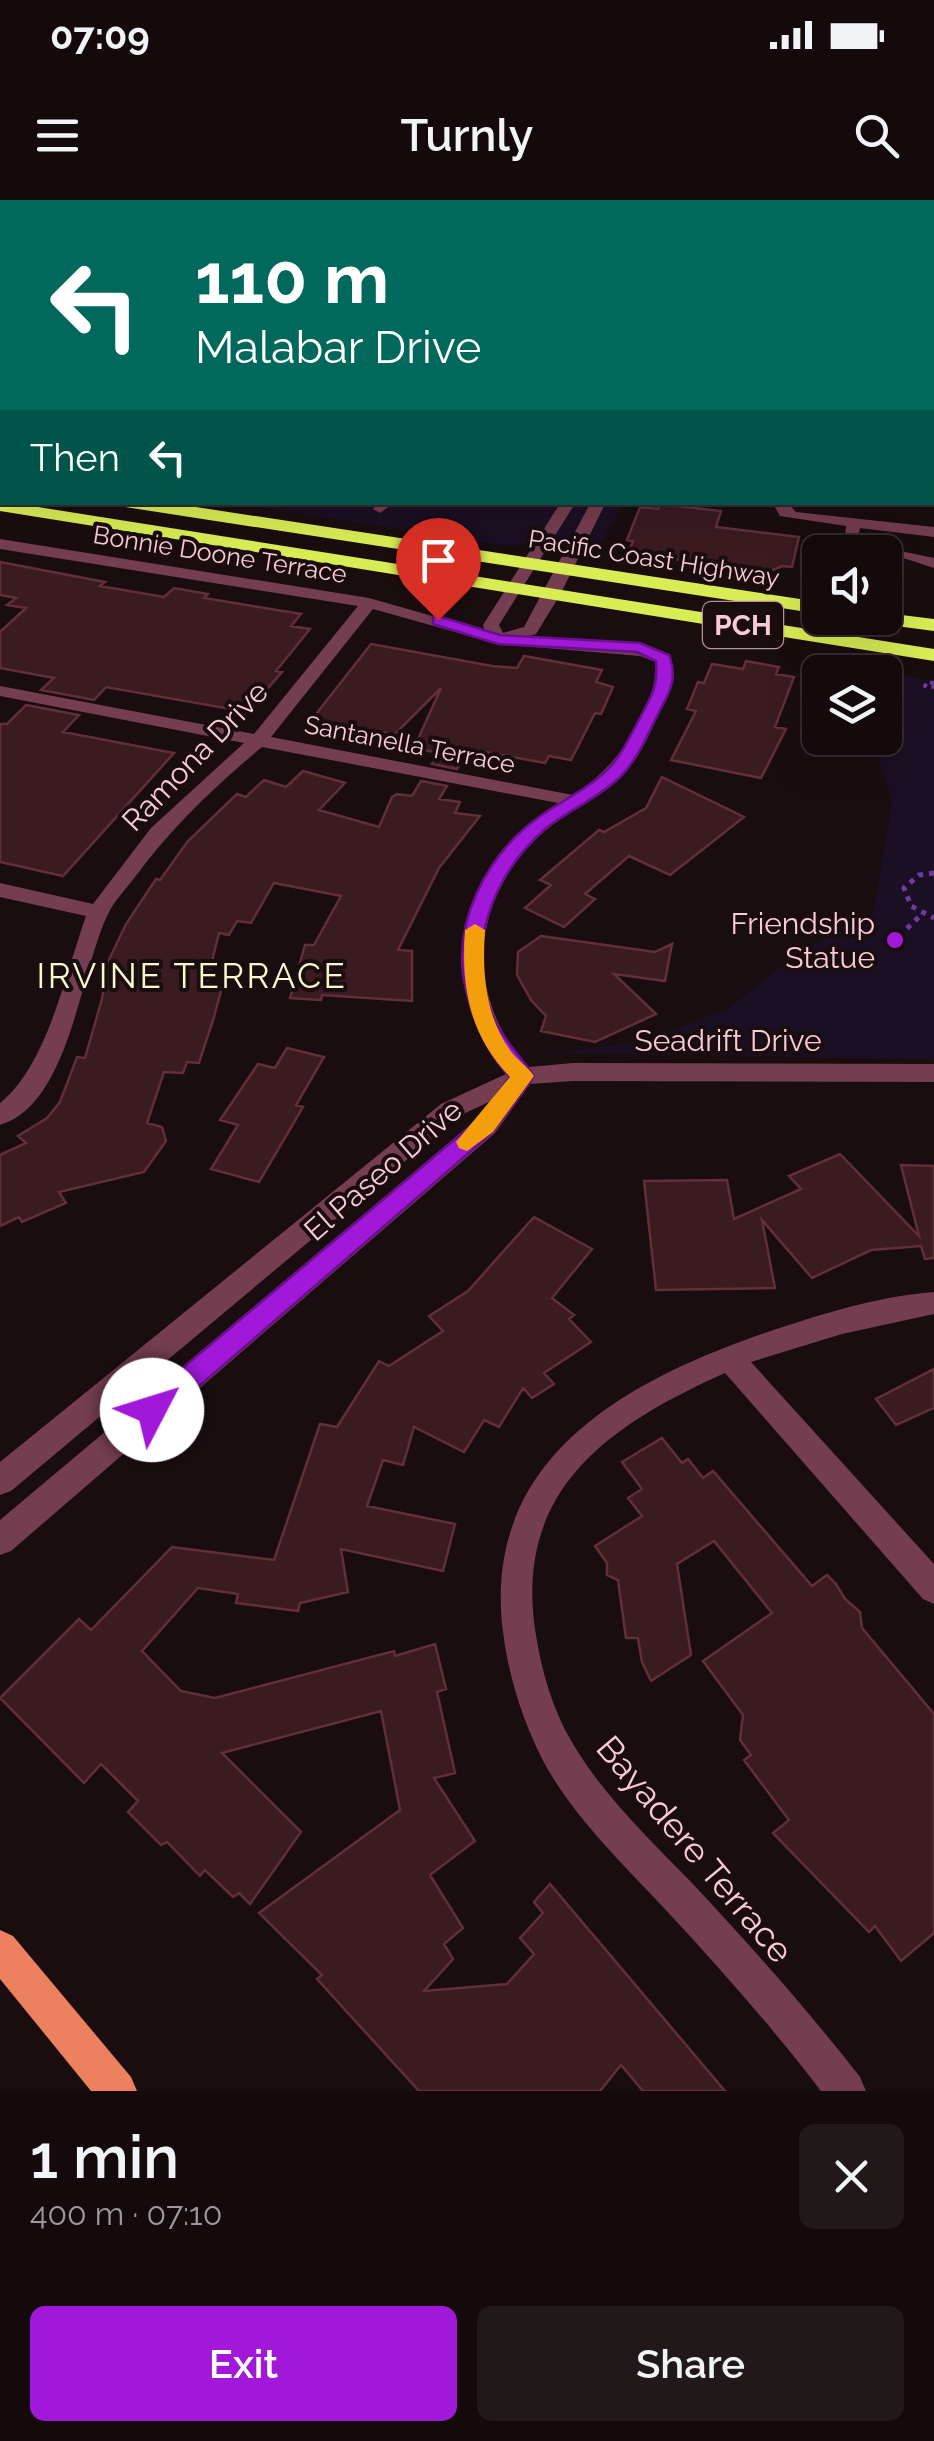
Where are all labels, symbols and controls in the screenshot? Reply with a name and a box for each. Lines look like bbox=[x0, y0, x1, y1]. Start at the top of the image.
text: 07:09 bbox=[50, 13, 150, 58]
icon: menu bbox=[30, 108, 85, 163]
icon: search bbox=[849, 108, 904, 163]
text: Turnly bbox=[401, 109, 533, 162]
text: 110 m bbox=[195, 237, 389, 319]
icon: left bbox=[30, 240, 160, 370]
text: Malabar Drive bbox=[195, 321, 481, 374]
icon: left bbox=[140, 430, 195, 485]
text: Then bbox=[30, 435, 120, 480]
pin bbox=[396, 518, 481, 621]
street label: Bonnie Doone Terrace bbox=[91, 519, 349, 589]
street label: Pacific Coast Highway bbox=[526, 523, 782, 593]
icon: arrive bbox=[411, 533, 466, 588]
map controls bbox=[802, 535, 902, 755]
button: sound bbox=[802, 535, 902, 635]
road number: PCH bbox=[703, 602, 783, 648]
button: layers bbox=[802, 655, 902, 755]
street label: Ramona Drive bbox=[115, 674, 275, 838]
street label: Santanella Terrace bbox=[302, 709, 518, 779]
place label: Friendship Statue bbox=[731, 906, 875, 975]
marker: Friendship Statue bbox=[884, 929, 906, 951]
district label: IRVINE TERRACE bbox=[37, 955, 347, 996]
street label: Seadrift Drive bbox=[634, 1023, 822, 1058]
street label: El Paseo Drive bbox=[297, 1092, 469, 1248]
position arrow bbox=[100, 1358, 204, 1462]
street label: Bayadere Terrace bbox=[588, 1727, 802, 1971]
text: 1 min bbox=[30, 2122, 179, 2192]
button: close bbox=[799, 2124, 904, 2229]
text: 400 m · 07:10 bbox=[30, 2195, 222, 2232]
button: Exit bbox=[30, 2306, 457, 2421]
button: Share bbox=[477, 2306, 904, 2421]

